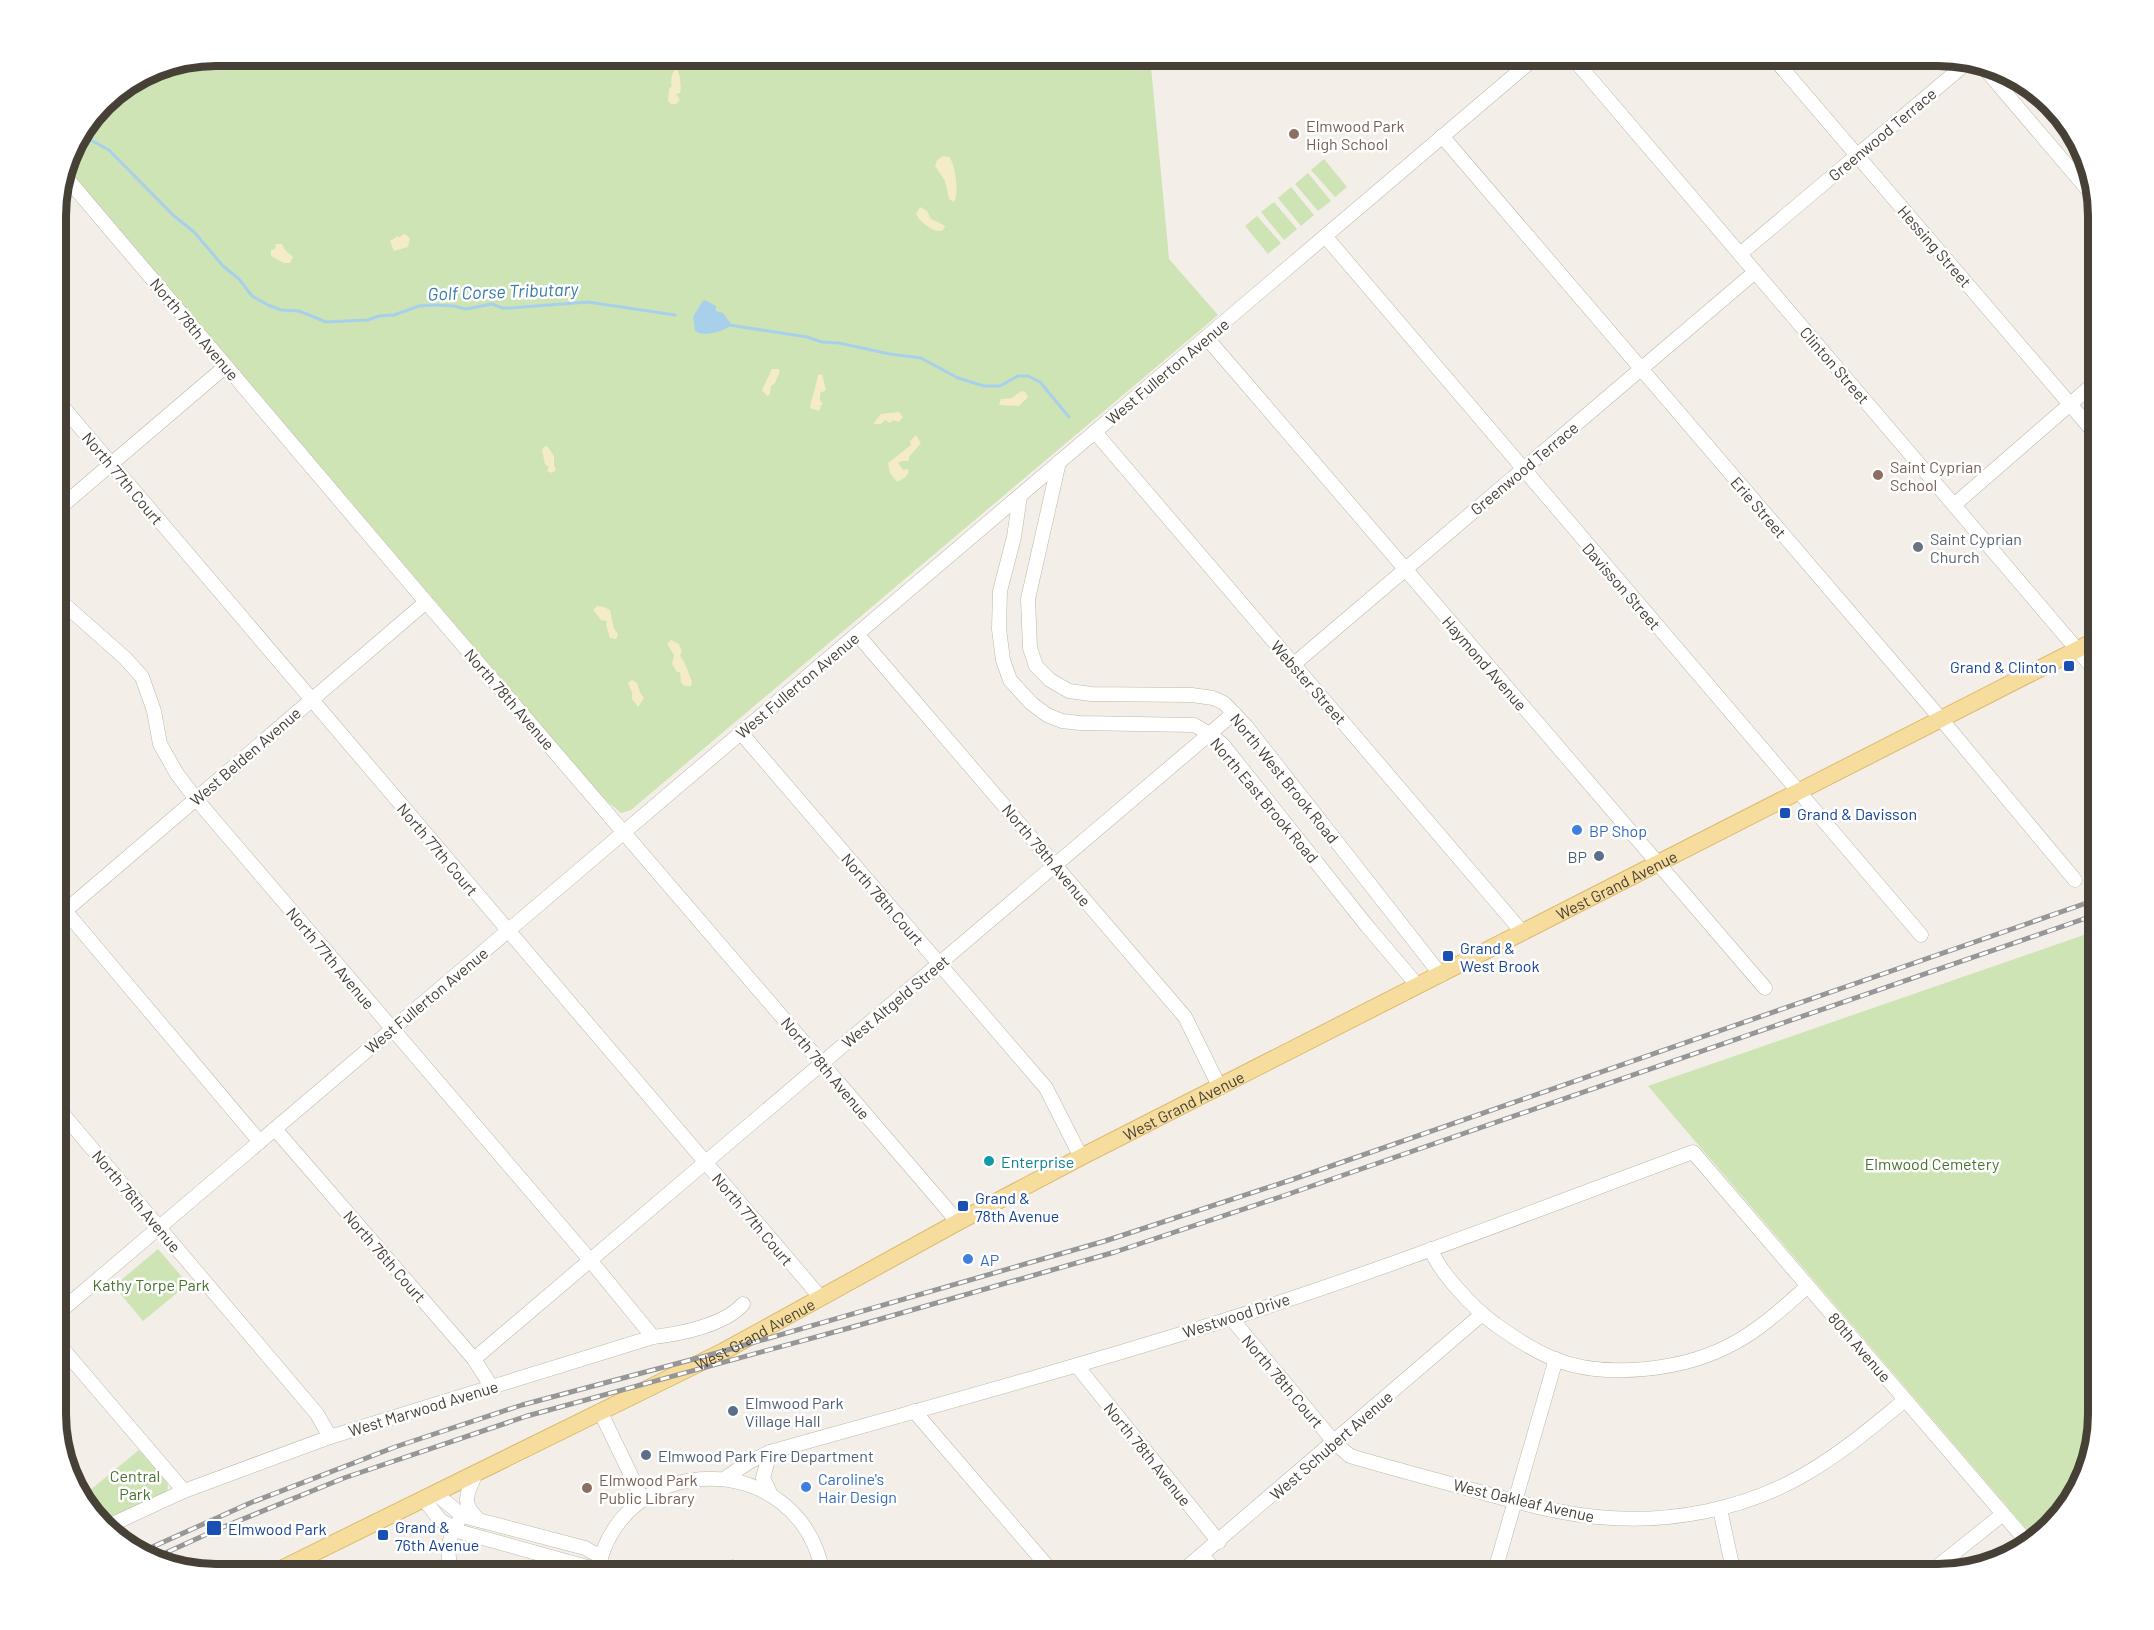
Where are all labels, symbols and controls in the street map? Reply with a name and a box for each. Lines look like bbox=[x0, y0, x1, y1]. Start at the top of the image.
street label: Greenwood Terrace bbox=[1824, 83, 1940, 185]
place label: Elmwood Park High School bbox=[1306, 116, 1405, 153]
marker: Elmwood Park High School bbox=[1287, 127, 1301, 141]
street label: Hessing Street bbox=[1894, 201, 1976, 291]
street label: North 78th Avenue bbox=[147, 274, 243, 384]
water label: Golf Corse Tributary bbox=[427, 277, 580, 305]
street label: West Fullerton Avenue bbox=[1102, 314, 1232, 428]
street label: Clinton Street bbox=[1796, 323, 1874, 407]
street label: Greenwood Terrace bbox=[1466, 417, 1582, 519]
street label: North 77th Court bbox=[79, 428, 167, 528]
place label: Saint Cyprian School bbox=[1890, 457, 1982, 494]
marker: Saint Cyprian School bbox=[1871, 468, 1885, 482]
street label: Erie Street bbox=[1727, 472, 1791, 542]
place label: Saint Cyprian Church bbox=[1930, 529, 2022, 566]
street label: Davisson Street bbox=[1579, 539, 1665, 633]
marker: Saint Cyprian Church bbox=[1911, 540, 1925, 554]
street label: Haymond Avenue bbox=[1439, 612, 1531, 714]
street label: West Fullerton Avenue bbox=[732, 628, 862, 742]
street label: Webster Street bbox=[1267, 636, 1351, 728]
street label: North 78th Avenue bbox=[461, 645, 559, 753]
place label: Grand & Clinton bbox=[1950, 657, 2057, 676]
marker: Grand & Clinton bbox=[2062, 659, 2076, 673]
street label: West Belden Avenue bbox=[186, 703, 304, 809]
street label: North West Brook Road bbox=[1227, 709, 1343, 847]
street label: North East Brook Road bbox=[1207, 734, 1323, 866]
street label: North 77th Court bbox=[394, 799, 482, 899]
street label: North 79th Avenue bbox=[999, 800, 1095, 910]
place label: Grand & Davisson bbox=[1797, 804, 1917, 823]
marker: Grand & Davisson bbox=[1778, 806, 1792, 820]
place label: BP Shop bbox=[1589, 821, 1647, 840]
marker: BP Shop bbox=[1570, 823, 1584, 837]
street label: West Grand Avenue bbox=[1553, 846, 1680, 923]
place label: BP bbox=[1567, 847, 1587, 866]
street label: North 78th Court bbox=[838, 849, 928, 949]
marker: BP bbox=[1592, 849, 1606, 863]
street label: North 77th Avenue bbox=[283, 903, 379, 1013]
place label: Grand & West Brook bbox=[1460, 938, 1540, 975]
street label: West Fullerton Avenue bbox=[361, 943, 491, 1057]
marker: Grand & West Brook bbox=[1441, 949, 1455, 963]
street label: West Altgeld Street bbox=[838, 951, 952, 1051]
street label: North 78th Avenue bbox=[778, 1013, 874, 1123]
street label: West Grand Avenue bbox=[1119, 1066, 1247, 1144]
street label: North 76th Avenue bbox=[89, 1146, 185, 1256]
place label: Enterprise bbox=[1001, 1152, 1074, 1171]
marker: Enterprise bbox=[982, 1154, 996, 1168]
park label: Elmwood Cemetery bbox=[1865, 1154, 2000, 1173]
street label: North 77th Court bbox=[709, 1169, 797, 1269]
place label: Grand & 78th Avenue bbox=[975, 1188, 1059, 1225]
marker: Grand & 78th Avenue bbox=[956, 1199, 970, 1213]
street label: North 76th Court bbox=[340, 1206, 430, 1306]
place label: AP bbox=[980, 1250, 999, 1269]
marker: AP bbox=[961, 1252, 975, 1266]
park label: Kathy Torpe Park bbox=[92, 1275, 210, 1294]
street label: Westwood Drive bbox=[1180, 1289, 1292, 1341]
street label: West Grand Avenue bbox=[691, 1294, 818, 1374]
street label: 80th Avenue bbox=[1825, 1308, 1895, 1386]
street label: North 78th Court bbox=[1239, 1331, 1327, 1431]
street label: West Marwood Avenue bbox=[346, 1376, 500, 1440]
street label: West Schubert Avenue bbox=[1266, 1387, 1396, 1503]
place label: Elmwood Park Village Hall bbox=[745, 1393, 844, 1430]
street label: North 78th Avenue bbox=[1100, 1398, 1196, 1510]
marker: Elmwood Park Village Hall bbox=[726, 1404, 740, 1418]
place label: Elmwood Park Fire Department bbox=[658, 1446, 874, 1465]
marker: Elmwood Park Fire Department bbox=[639, 1448, 653, 1462]
park label: Central Park bbox=[110, 1466, 160, 1503]
place label: Caroline's Hair Design bbox=[818, 1469, 897, 1506]
place label: Elmwood Park Public Library bbox=[599, 1470, 698, 1507]
street label: West Oakleaf Avenue bbox=[1452, 1475, 1596, 1525]
marker: Caroline's Hair Design bbox=[799, 1480, 813, 1494]
marker: Elmwood Park Public Library bbox=[580, 1481, 594, 1495]
place label: Grand & 76th Avenue bbox=[395, 1517, 479, 1554]
marker: Elmwood Park bbox=[205, 1519, 223, 1537]
place label: Elmwood Park bbox=[228, 1519, 327, 1538]
marker: Grand & 76th Avenue bbox=[376, 1528, 390, 1542]

